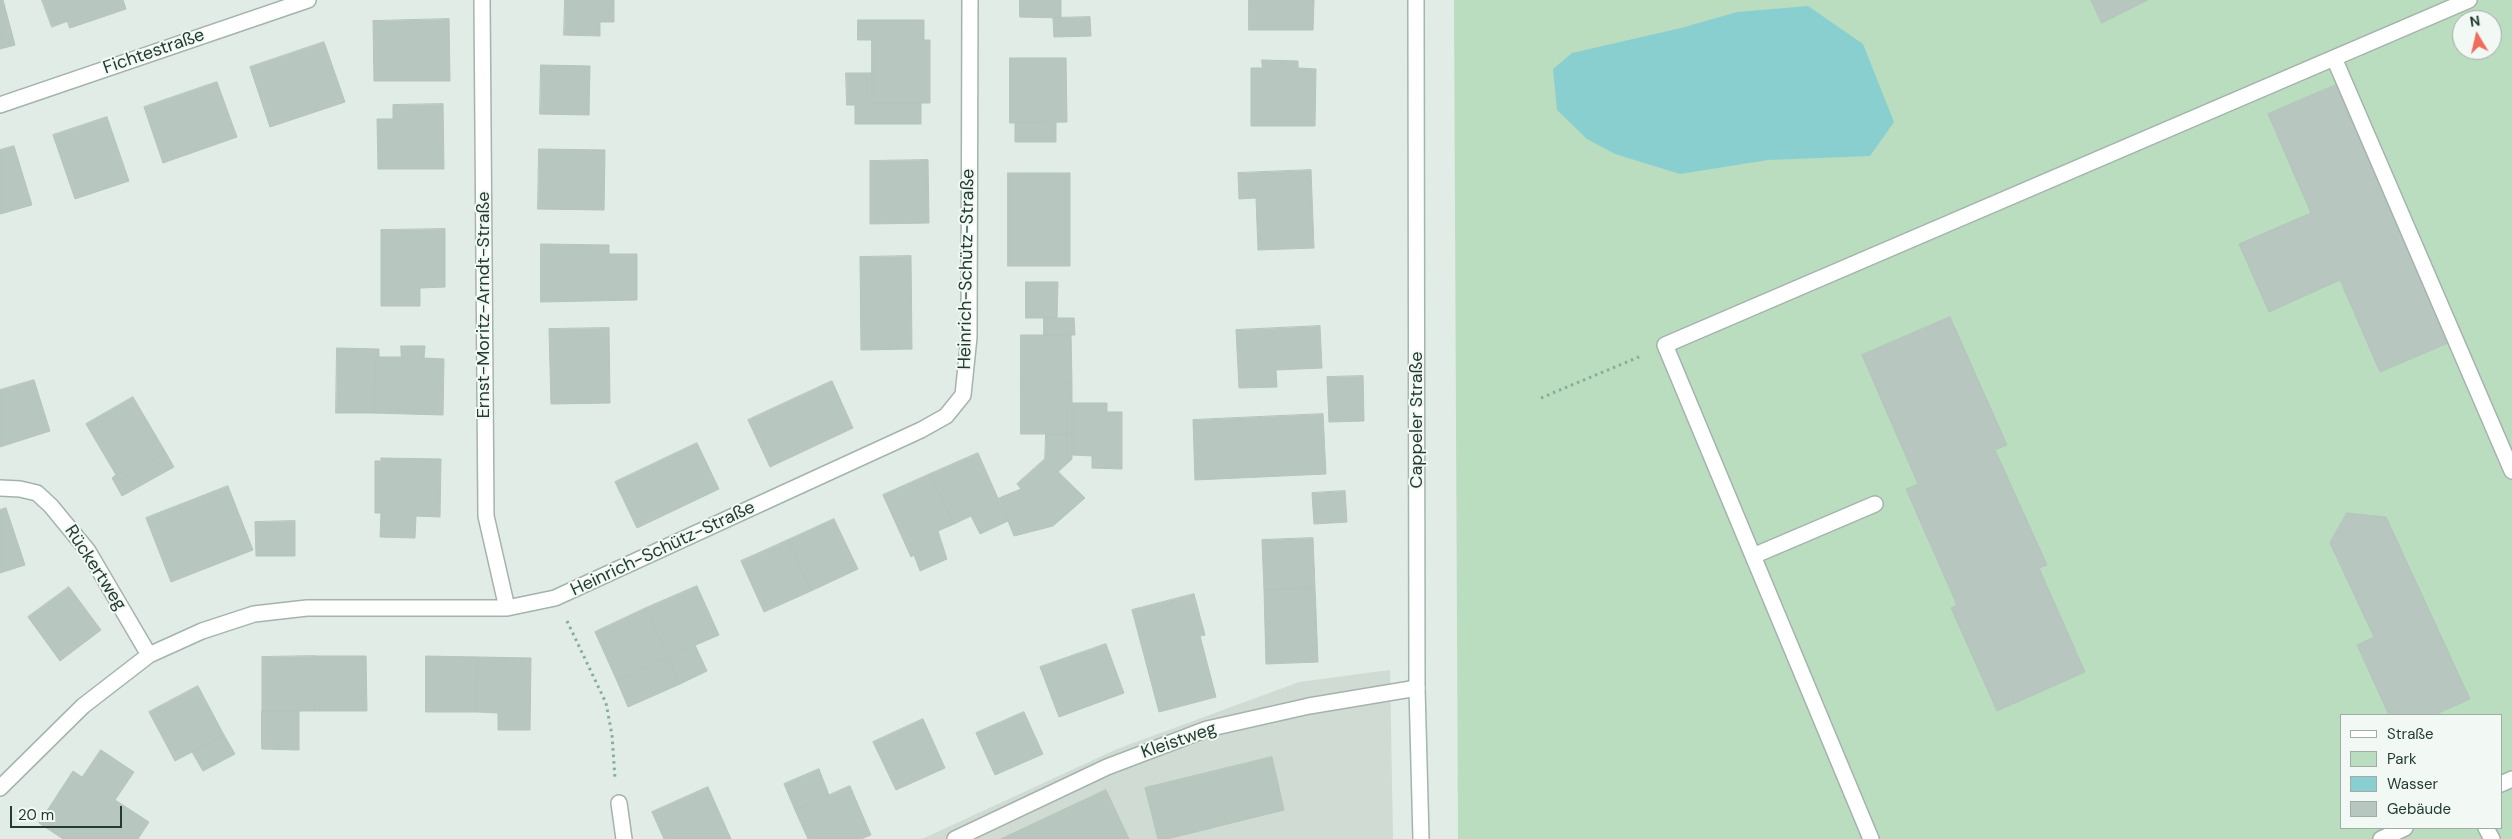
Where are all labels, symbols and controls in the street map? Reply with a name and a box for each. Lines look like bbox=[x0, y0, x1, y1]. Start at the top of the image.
north arrow bbox=[2452, 10, 2502, 60]
text: N bbox=[2468, 11, 2481, 31]
street label: Fichtestraße bbox=[101, 25, 207, 79]
street label: Heinrich-Schütz-Straße bbox=[954, 168, 980, 370]
street label: Ernst-Moritz-Arndt-Straße bbox=[473, 192, 495, 418]
street label: Cappeler Straße bbox=[1406, 352, 1428, 488]
street label: Heinrich-Schütz-Straße bbox=[567, 497, 759, 601]
street label: Rückertweg bbox=[59, 521, 131, 615]
legend bbox=[2340, 714, 2502, 829]
street label: Kleistweg bbox=[1138, 718, 1220, 764]
text: Straße bbox=[2387, 724, 2434, 744]
text: Park bbox=[2387, 749, 2417, 769]
text: Wasser bbox=[2387, 774, 2438, 794]
scale bar bbox=[12, 796, 125, 828]
text: Gebäude bbox=[2387, 799, 2451, 819]
text: 20 m bbox=[18, 805, 54, 825]

